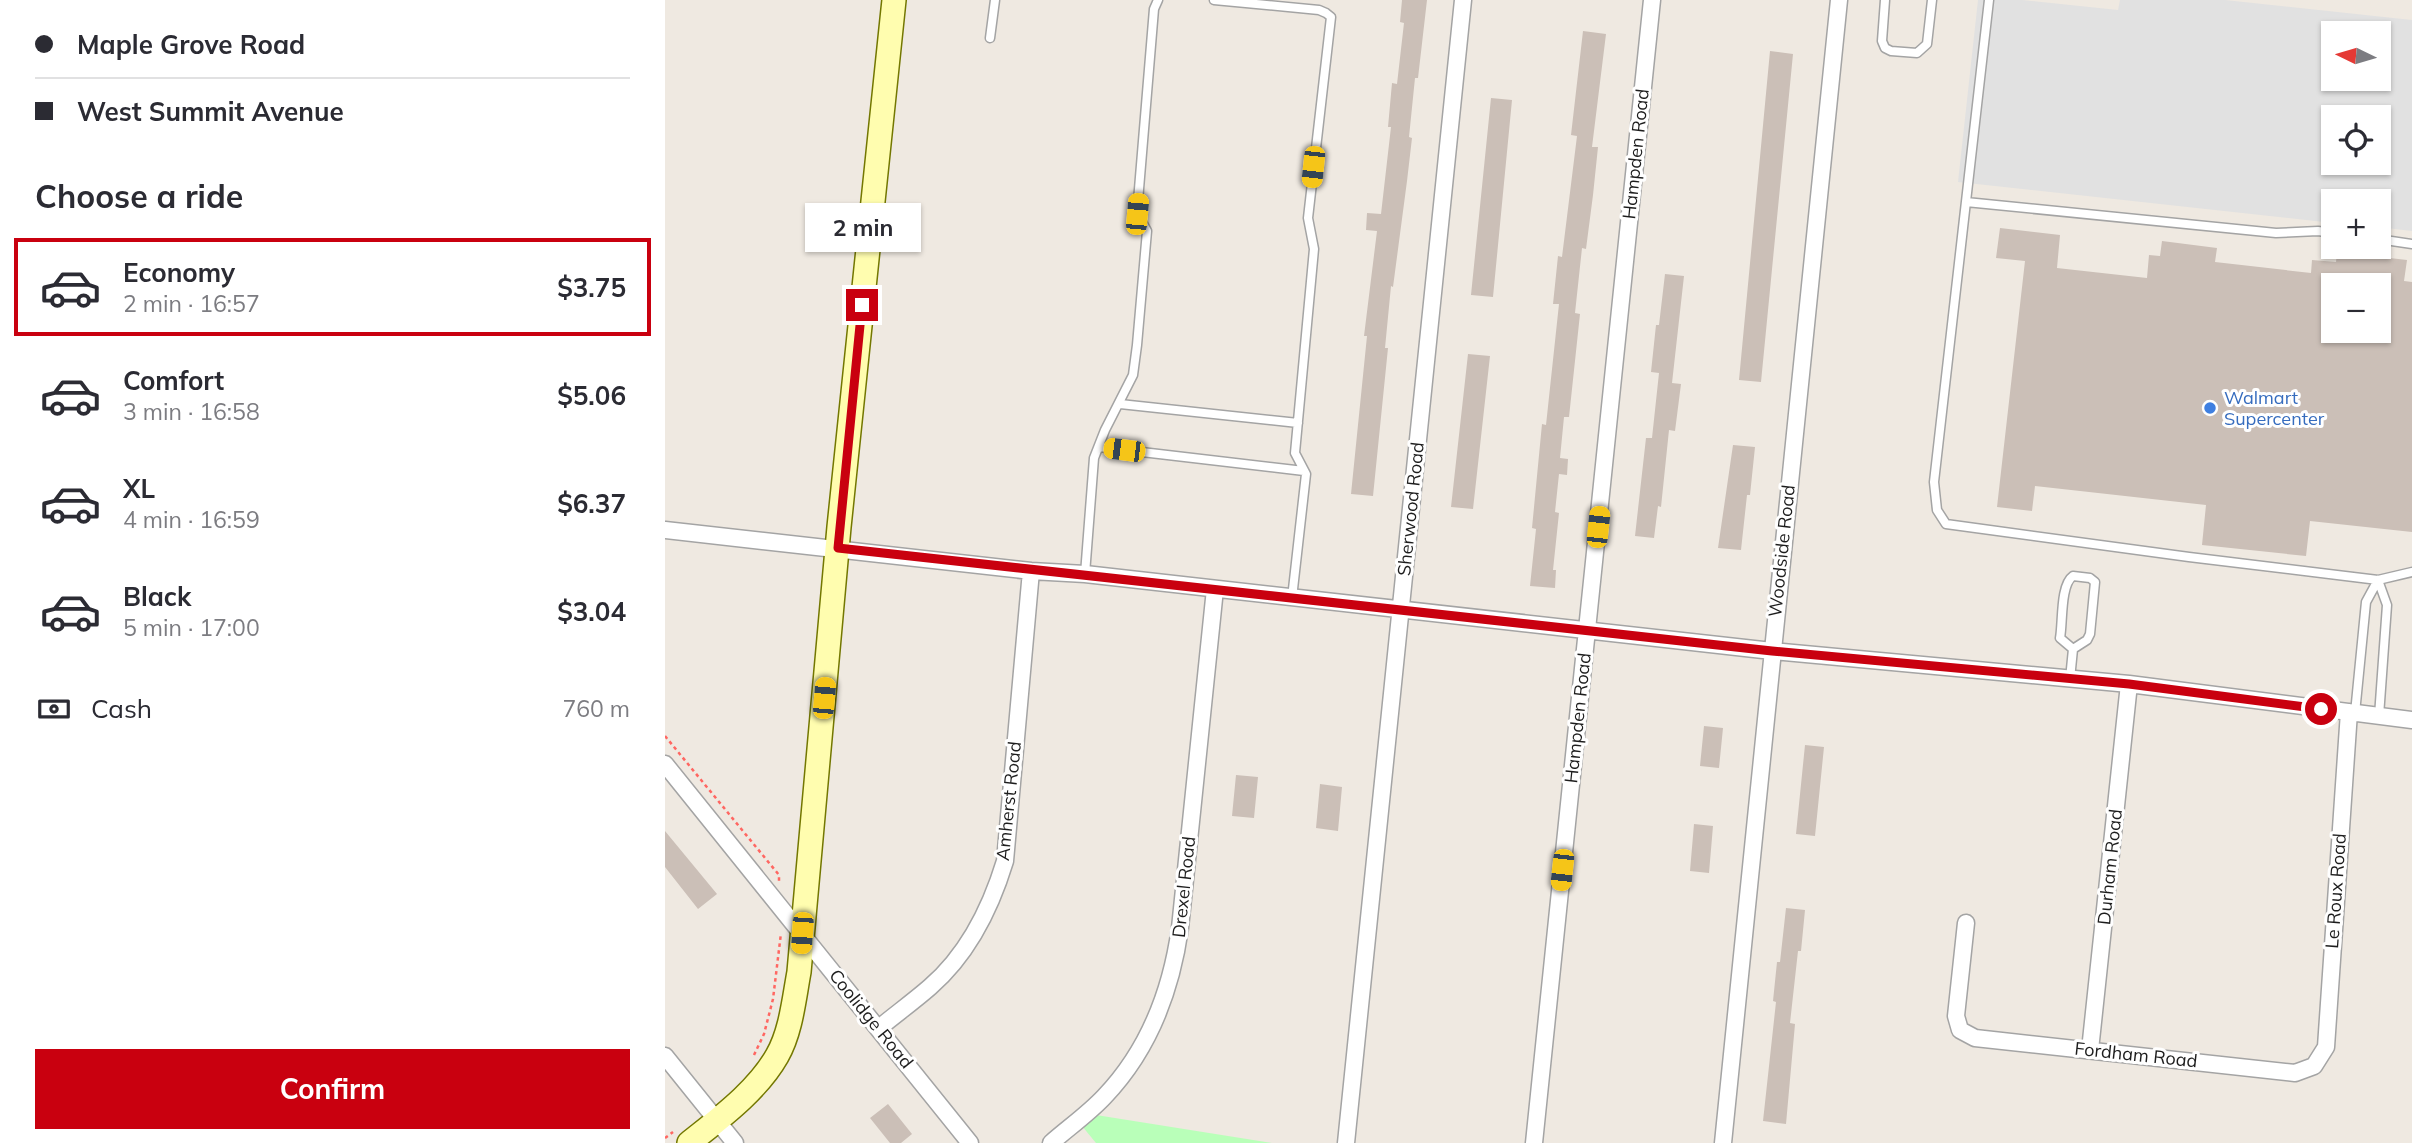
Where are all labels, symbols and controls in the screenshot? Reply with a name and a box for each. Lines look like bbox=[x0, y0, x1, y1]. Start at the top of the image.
north arrow bbox=[2321, 21, 2391, 91]
map controls bbox=[2321, 21, 2391, 343]
text: Maple Grove Road bbox=[77, 28, 305, 61]
street label: Hampden Road bbox=[1617, 88, 1654, 220]
text: West Summit Avenue bbox=[77, 95, 344, 128]
button: locate bbox=[2321, 105, 2391, 175]
car bbox=[1301, 145, 1326, 189]
text: Choose a ride bbox=[35, 176, 243, 216]
button: + bbox=[2321, 189, 2391, 259]
car bbox=[1125, 192, 1150, 236]
callout: 2 min bbox=[804, 204, 920, 252]
text: 2 min bbox=[833, 213, 893, 242]
icon: car bbox=[39, 256, 102, 319]
text: Economy bbox=[123, 256, 235, 289]
text: $3.75 bbox=[557, 271, 626, 304]
button: − bbox=[2321, 273, 2391, 343]
text: 2 min · 16:57 bbox=[123, 289, 260, 318]
route end bbox=[846, 289, 878, 321]
icon: car bbox=[39, 364, 102, 427]
text: Comfort bbox=[123, 364, 224, 397]
text: $5.06 bbox=[557, 379, 626, 412]
place label: Walmart Supercenter bbox=[2224, 386, 2325, 430]
text: 3 min · 16:58 bbox=[123, 397, 260, 426]
marker: Walmart Supercenter bbox=[2202, 400, 2218, 416]
car bbox=[1102, 437, 1147, 463]
street label: Sherwood Road bbox=[1392, 441, 1429, 577]
icon: car bbox=[39, 472, 102, 535]
text: XL bbox=[123, 472, 155, 505]
street label: Woodside Road bbox=[1763, 484, 1800, 618]
text: $6.37 bbox=[557, 487, 626, 520]
text: 4 min · 16:59 bbox=[123, 505, 260, 534]
car bbox=[1586, 505, 1611, 549]
icon: car bbox=[39, 580, 102, 643]
text: Black bbox=[123, 580, 191, 613]
text: $3.04 bbox=[557, 595, 626, 628]
text: 5 min · 17:00 bbox=[123, 613, 260, 642]
street label: Hampden Road bbox=[1559, 652, 1596, 784]
car bbox=[812, 676, 837, 720]
icon: cash bbox=[35, 690, 73, 728]
text: Cash bbox=[91, 692, 152, 725]
route start bbox=[2305, 693, 2337, 725]
text: 760 m bbox=[562, 694, 630, 723]
street label: Amherst Road bbox=[991, 740, 1026, 862]
street label: Durham Road bbox=[2092, 808, 2127, 926]
street label: Le Roux Road bbox=[2320, 833, 2351, 949]
street label: Drexel Road bbox=[1167, 835, 1200, 939]
car bbox=[1550, 848, 1575, 892]
car bbox=[791, 911, 814, 955]
street label: Coolidge Road bbox=[824, 964, 918, 1073]
street label: Fordham Road bbox=[2074, 1037, 2199, 1072]
button: Confirm bbox=[35, 1049, 630, 1129]

